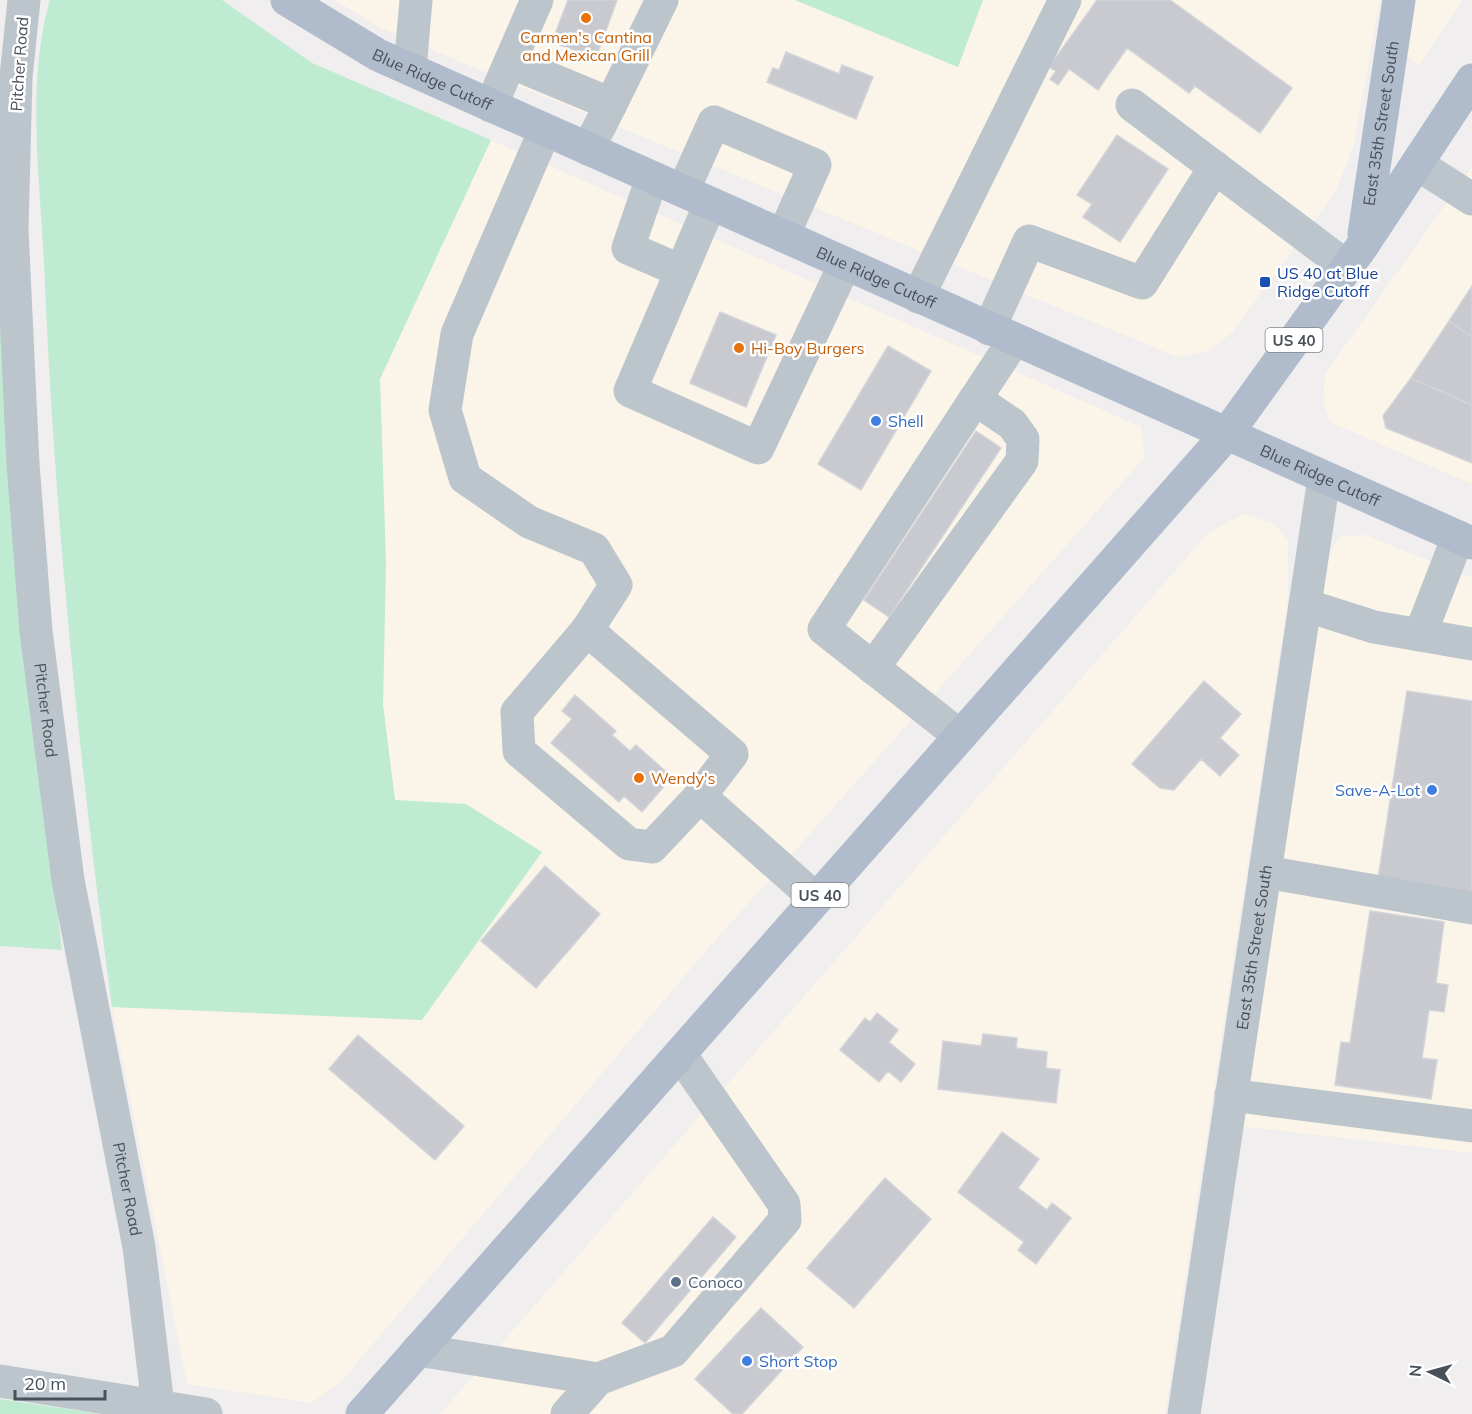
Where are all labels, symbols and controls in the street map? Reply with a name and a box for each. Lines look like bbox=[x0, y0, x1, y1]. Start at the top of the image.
marker: Carmen's Cantina and Mexican Grill bbox=[579, 11, 593, 25]
street label: Pitcher Road bbox=[6, 16, 32, 112]
place label: Carmen's Cantina and Mexican Grill bbox=[520, 27, 652, 65]
street label: East 35th Street South bbox=[1358, 39, 1403, 207]
street label: Blue Ridge Cutoff bbox=[369, 44, 496, 115]
street label: Blue Ridge Cutoff bbox=[813, 242, 940, 313]
place label: US 40 at Blue Ridge Cutoff bbox=[1277, 263, 1378, 301]
marker: US 40 at Blue Ridge Cutoff bbox=[1258, 275, 1272, 289]
road number: US 40 bbox=[1266, 328, 1322, 352]
place label: Hi-Boy Burgers bbox=[751, 338, 864, 358]
marker: Hi-Boy Burgers bbox=[732, 341, 746, 355]
place label: Shell bbox=[888, 411, 924, 431]
marker: Shell bbox=[869, 414, 883, 428]
street label: Blue Ridge Cutoff bbox=[1257, 440, 1384, 511]
street label: Pitcher Road bbox=[30, 662, 62, 759]
place label: Wendy's bbox=[651, 768, 716, 788]
marker: Wendy's bbox=[632, 771, 646, 785]
place label: Save-A-Lot bbox=[1335, 780, 1420, 800]
marker: Save-A-Lot bbox=[1425, 783, 1439, 797]
street label: East 35th Street South bbox=[1232, 863, 1276, 1031]
road number: US 40 bbox=[792, 883, 848, 907]
street label: Pitcher Road bbox=[109, 1140, 147, 1238]
place label: Conoco bbox=[688, 1272, 743, 1292]
marker: Conoco bbox=[669, 1275, 683, 1289]
north arrow bbox=[1400, 1342, 1460, 1402]
place label: Short Stop bbox=[759, 1351, 838, 1371]
marker: Short Stop bbox=[740, 1354, 754, 1368]
scale bar bbox=[15, 1363, 105, 1401]
text: N bbox=[1405, 1364, 1426, 1378]
text: 20 m bbox=[24, 1372, 66, 1395]

